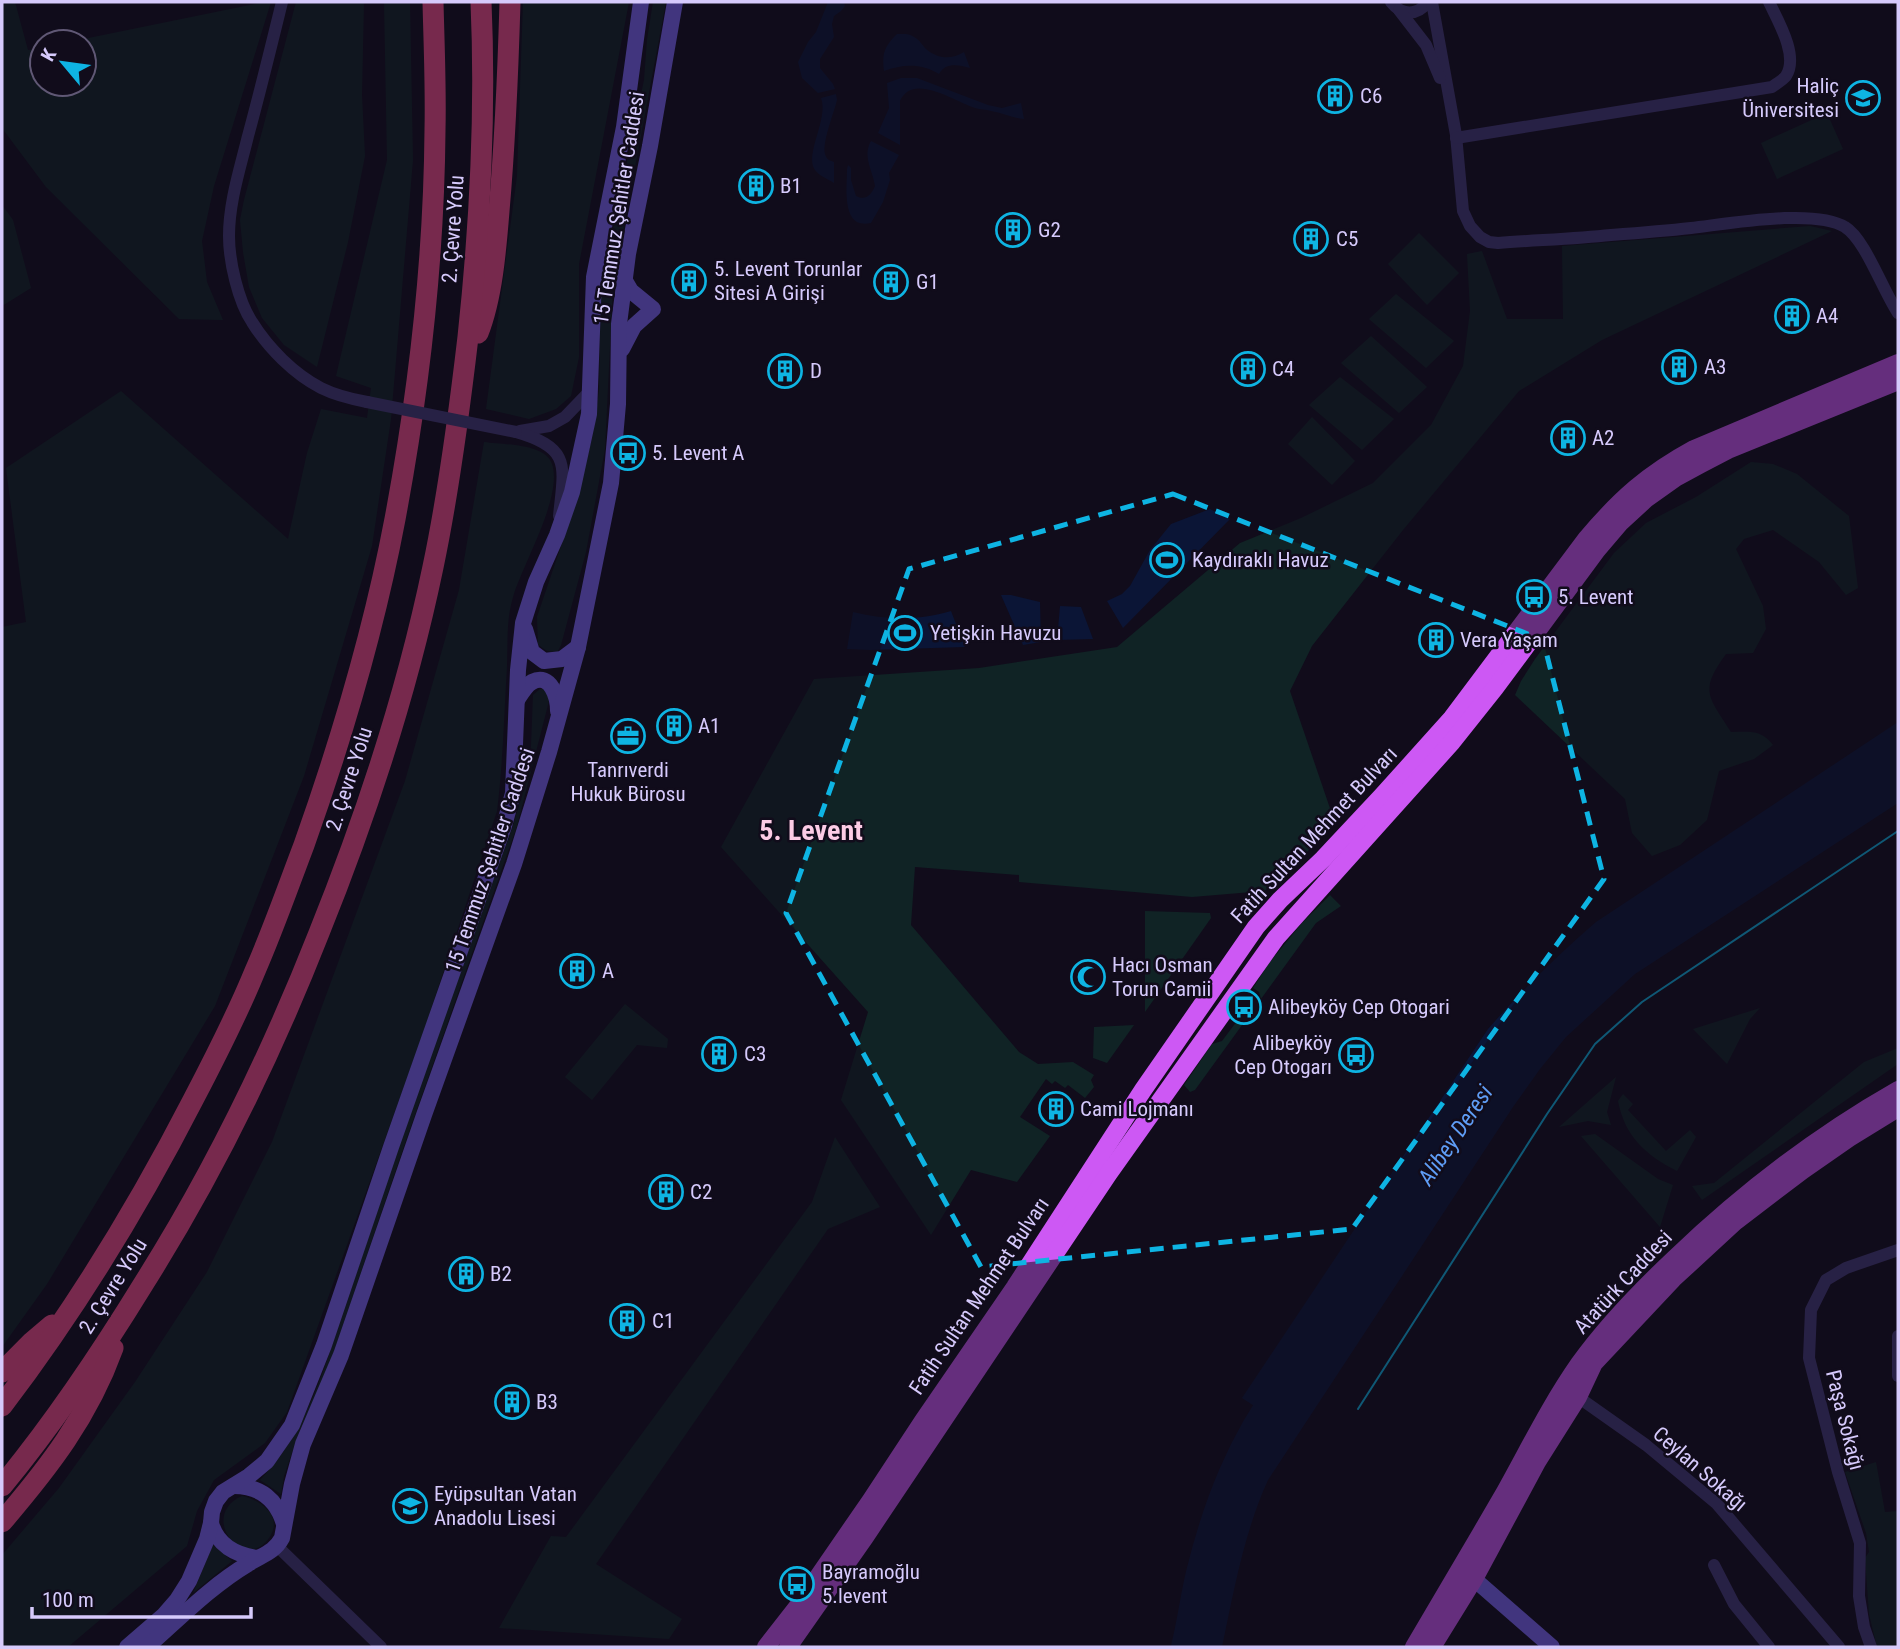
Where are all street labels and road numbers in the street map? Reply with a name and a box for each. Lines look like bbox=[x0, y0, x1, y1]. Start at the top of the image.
street label: 15 Temmuz Şehitler Caddesi bbox=[589, 90, 649, 326]
street label: 2. Çevre Yolu bbox=[437, 174, 469, 284]
street label: 2. Çevre Yolu bbox=[321, 724, 377, 834]
street label: Fatih Sultan Mehmet Bulvarı bbox=[1226, 742, 1402, 928]
street label: 15 Temmuz Şehitler Caddesi bbox=[440, 745, 540, 975]
street label: Fatih Sultan Mehmet Bulvarı bbox=[904, 1193, 1054, 1399]
street label: Atatürk Caddesi bbox=[1569, 1225, 1677, 1339]
street label: 2. Çevre Yolu bbox=[74, 1234, 152, 1338]
street label: Paşa Sokağı bbox=[1821, 1367, 1869, 1473]
street label: Ceylan Sokağı bbox=[1648, 1422, 1752, 1516]

